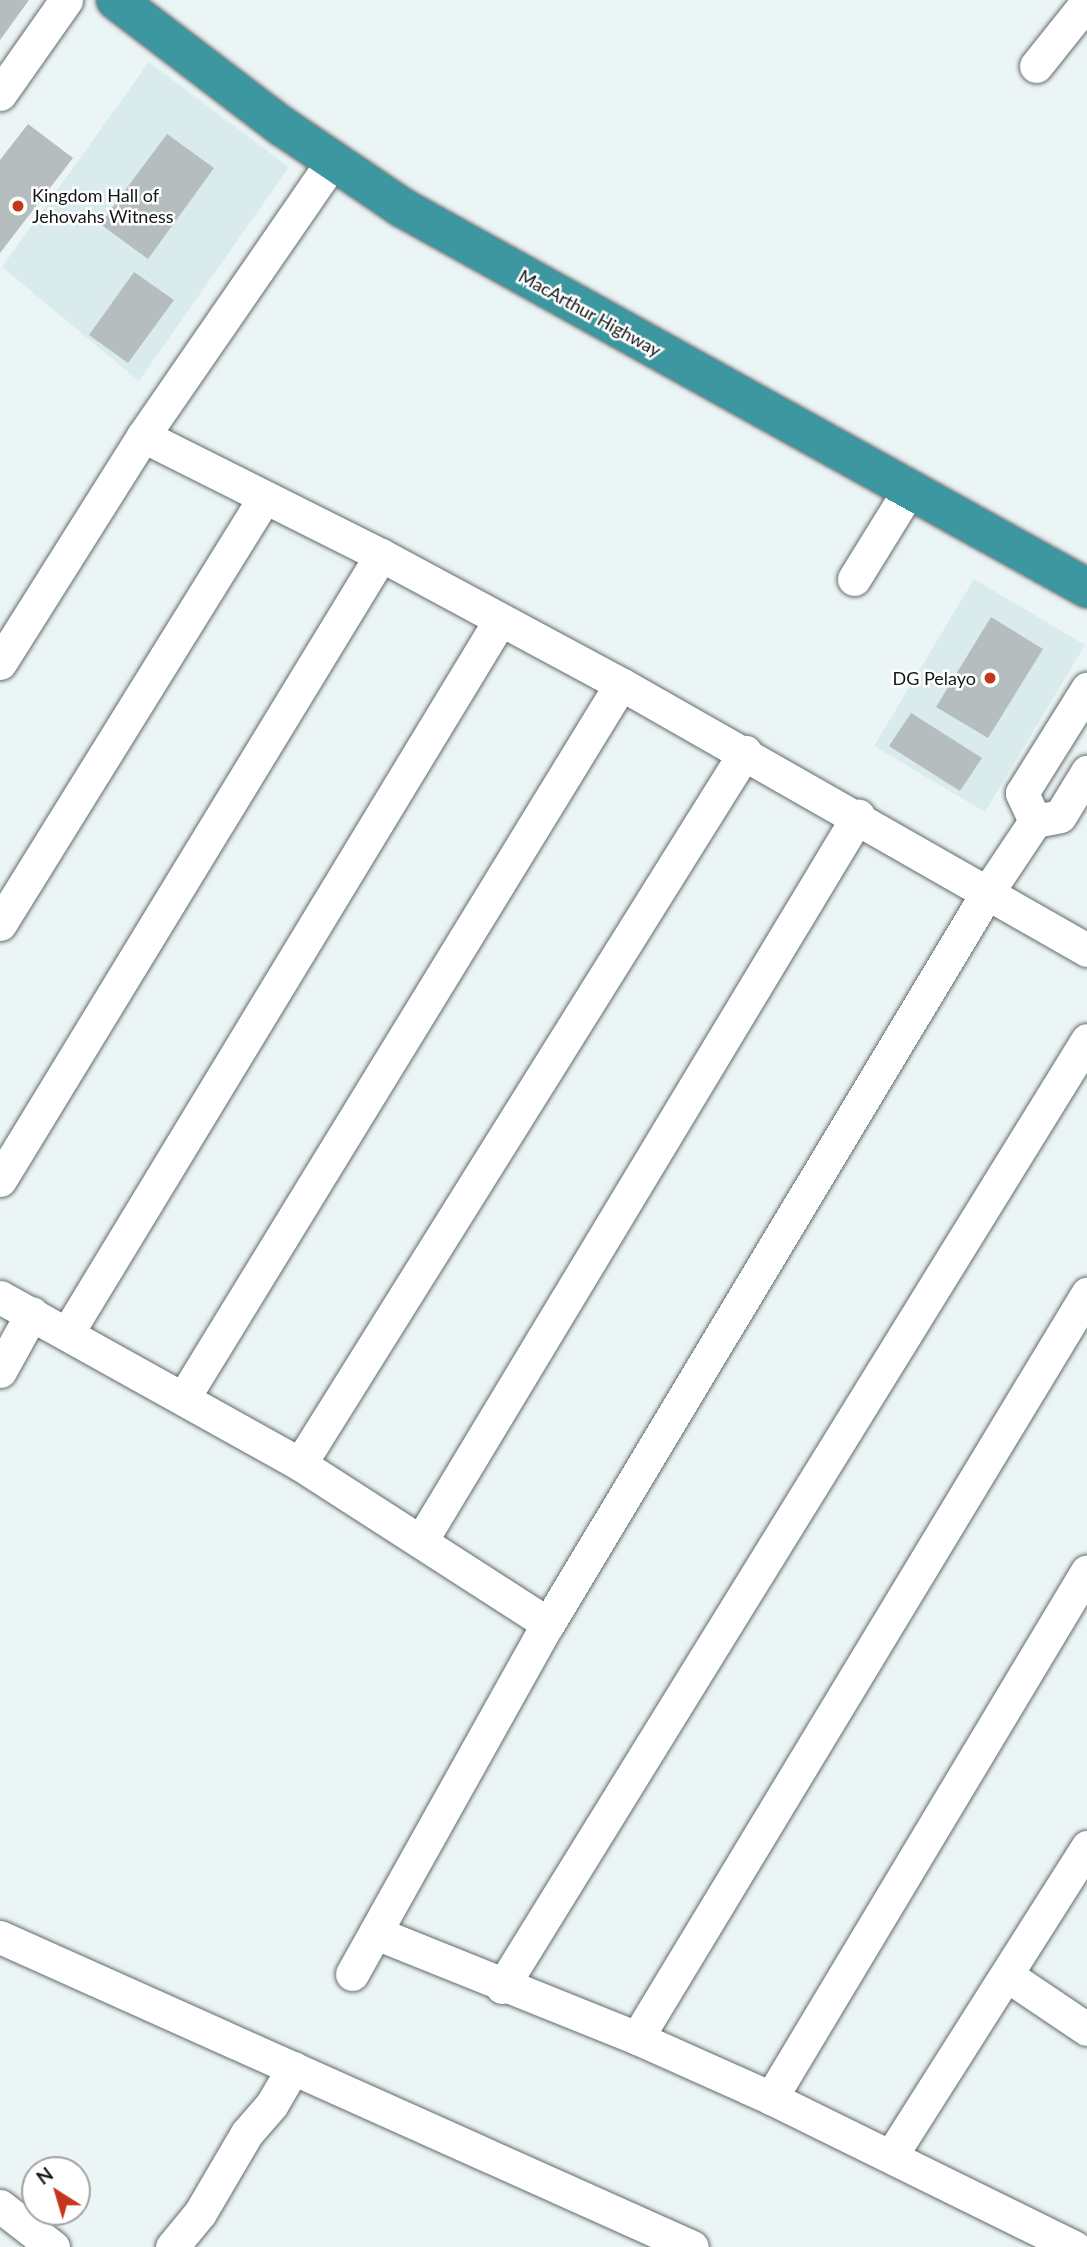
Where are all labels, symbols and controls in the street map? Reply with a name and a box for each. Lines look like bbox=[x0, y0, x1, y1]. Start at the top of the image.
place label: Kingdom Hall of Jehovahs Witness bbox=[32, 185, 174, 228]
marker: Kingdom Hall of Jehovahs Witness bbox=[10, 198, 26, 214]
street label: MacArthur Highway bbox=[515, 265, 665, 361]
place label: DG Pelayo bbox=[893, 667, 976, 689]
marker: DG Pelayo bbox=[982, 670, 998, 686]
north arrow bbox=[21, 2156, 91, 2226]
text: N bbox=[31, 2162, 57, 2189]

